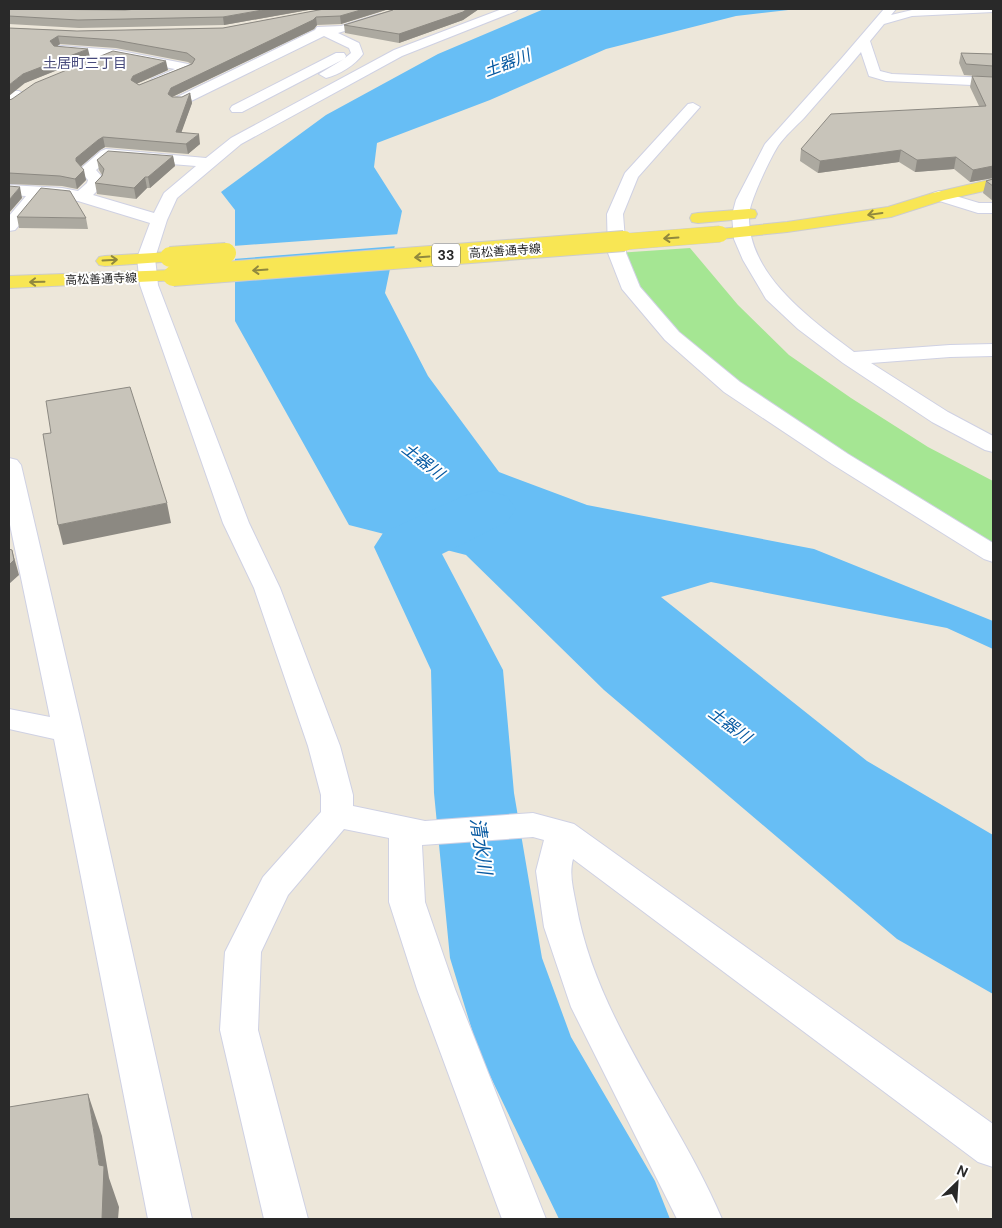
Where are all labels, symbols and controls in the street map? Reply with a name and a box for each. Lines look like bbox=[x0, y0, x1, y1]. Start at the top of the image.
water label: 土器川 bbox=[481, 44, 535, 81]
district label: 土居町三丁目 bbox=[43, 54, 127, 72]
one-way arrow bbox=[867, 210, 883, 220]
one-way arrow bbox=[663, 233, 679, 242]
street label: 高松善通寺線 bbox=[469, 241, 541, 261]
road number: 33 bbox=[432, 244, 460, 266]
one-way arrow bbox=[414, 252, 430, 262]
one-way arrow bbox=[102, 256, 118, 265]
one-way arrow bbox=[252, 265, 268, 274]
street label: 高松善通寺線 bbox=[65, 270, 137, 288]
one-way arrow bbox=[29, 277, 45, 286]
water label: 土器川 bbox=[398, 438, 450, 485]
water label: 土器川 bbox=[704, 702, 757, 749]
water label: 清水川 bbox=[465, 816, 498, 878]
north arrow bbox=[932, 1158, 982, 1208]
text: N bbox=[954, 1161, 971, 1182]

